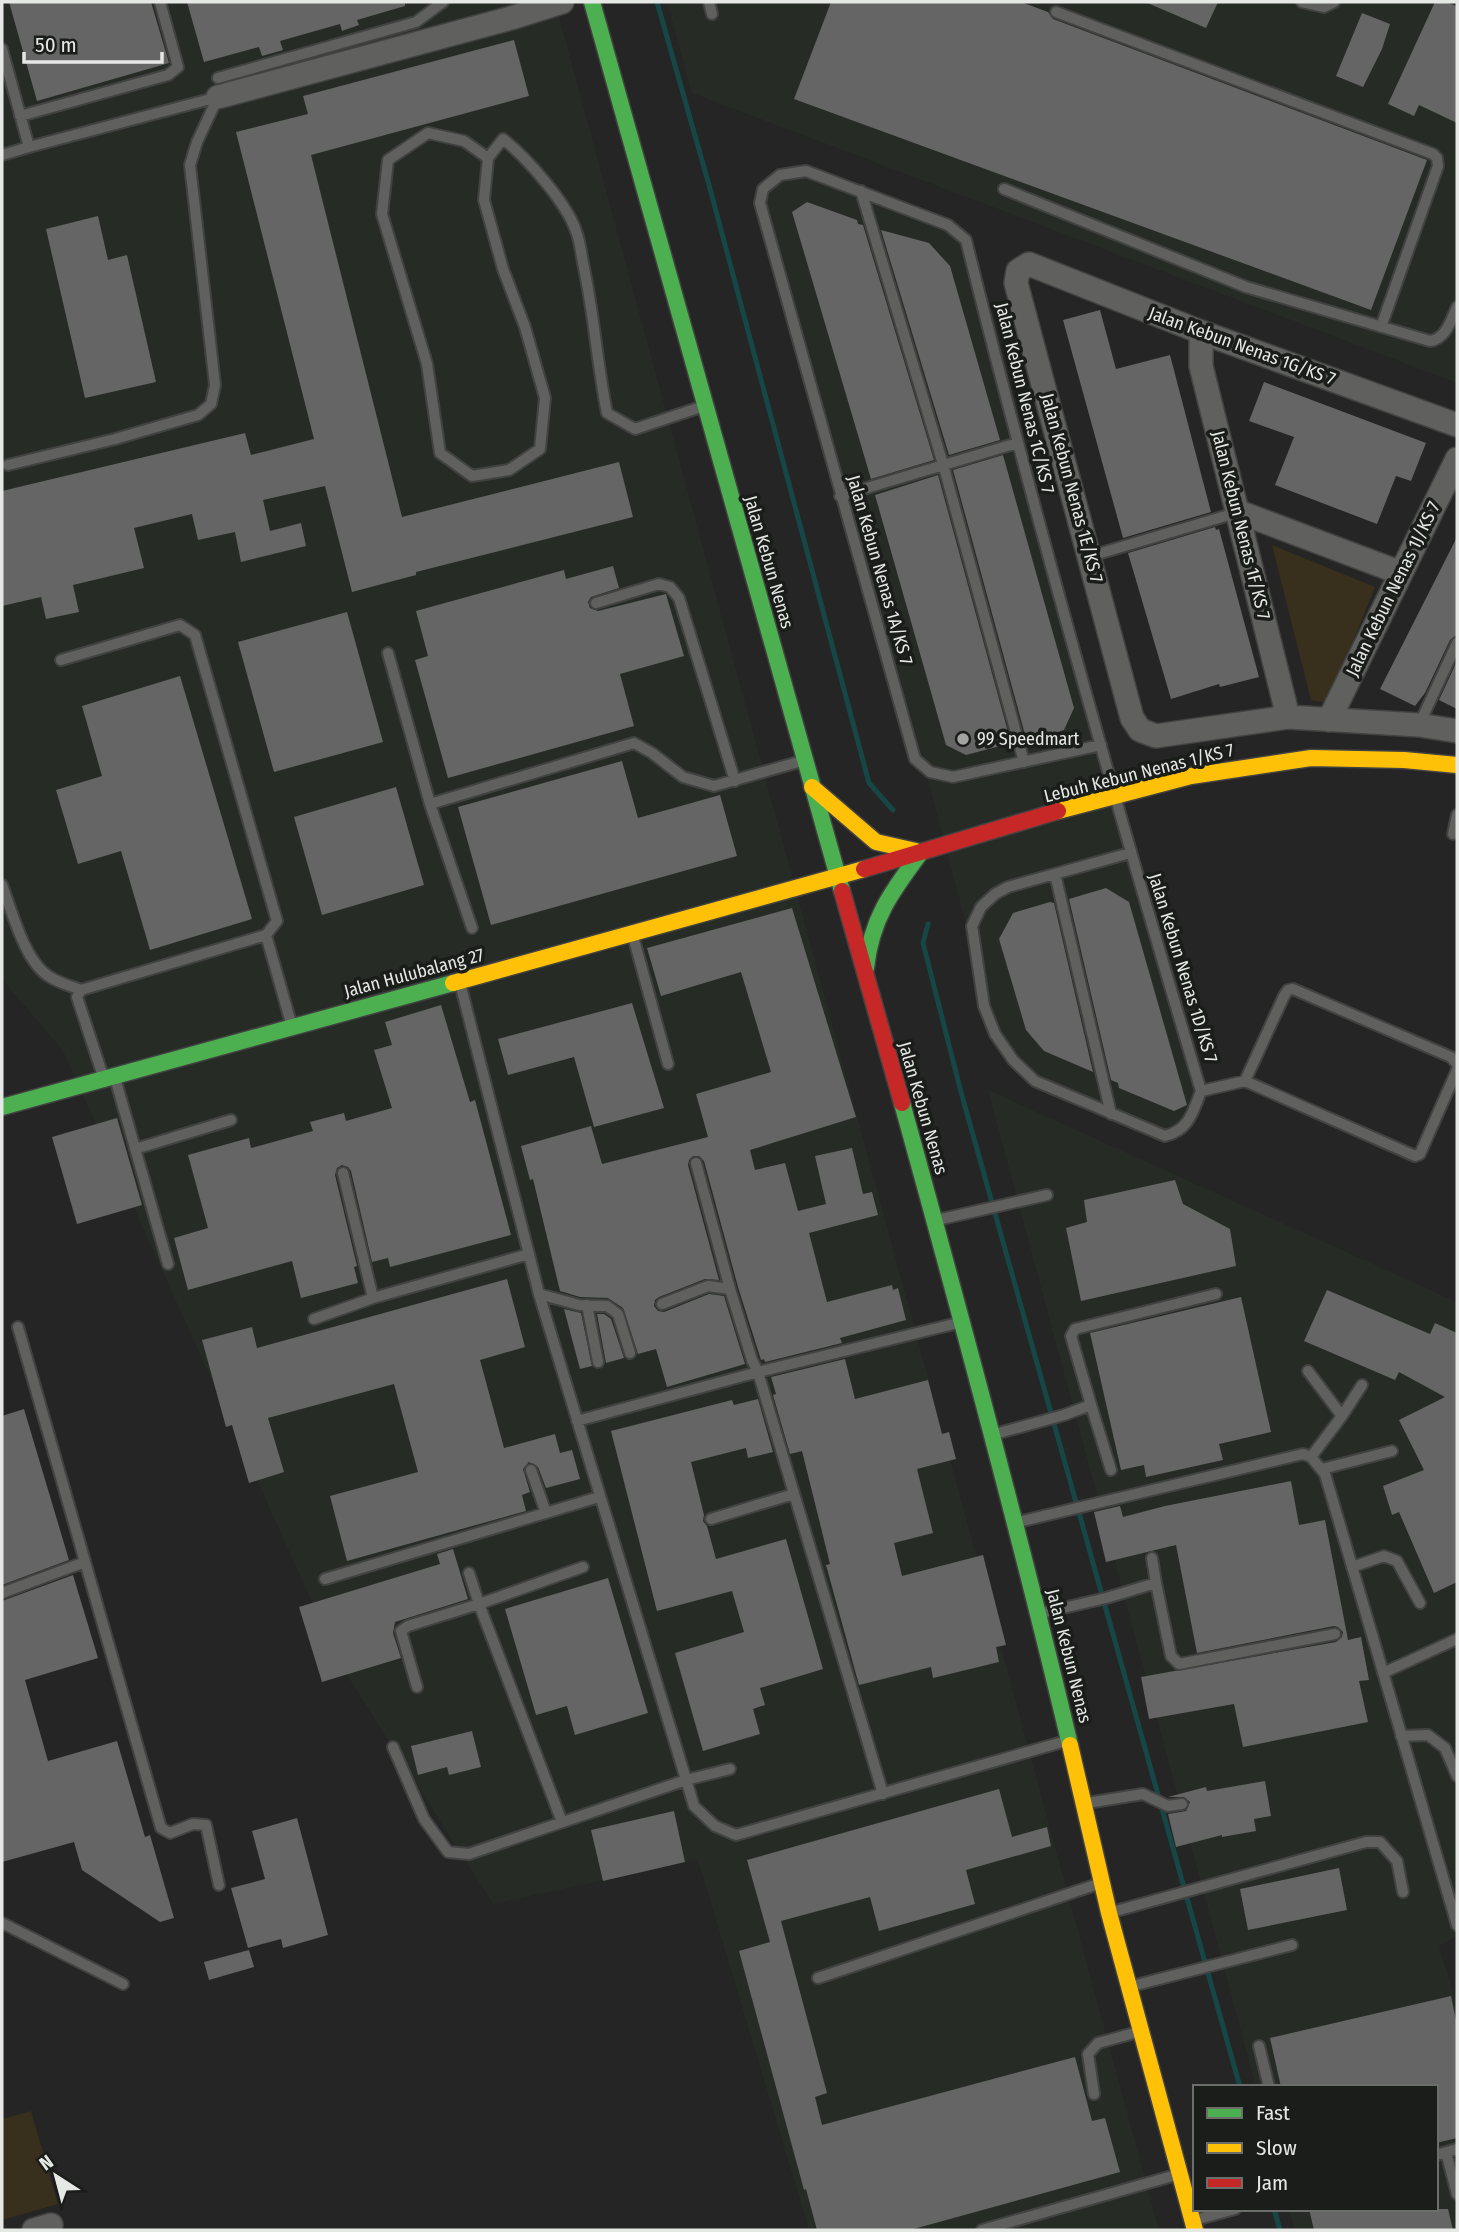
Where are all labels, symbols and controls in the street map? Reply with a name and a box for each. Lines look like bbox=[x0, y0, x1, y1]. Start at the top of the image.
scale bar bbox=[24, 21, 163, 65]
text: 50 m bbox=[35, 32, 77, 58]
street label: Jalan Kebun Nenas 1C/KS 7 bbox=[991, 300, 1059, 496]
street label: Jalan Kebun Nenas 1G/KS 7 bbox=[1146, 302, 1338, 390]
street label: Jalan Kebun Nenas 1E/KS 7 bbox=[1036, 391, 1108, 585]
street label: Jalan Kebun Nenas 1F/KS 7 bbox=[1207, 428, 1275, 622]
street label: Jalan Kebun Nenas 1A/KS 7 bbox=[842, 473, 918, 667]
street label: Jalan Kebun Nenas bbox=[740, 493, 799, 631]
street label: Jalan Kebun Nenas 1J/KS 7 bbox=[1341, 498, 1445, 680]
place label: 99 Speedmart bbox=[977, 728, 1080, 750]
marker: 99 Speedmart bbox=[955, 731, 971, 747]
street label: Lebuh Kebun Nenas 1/KS 7 bbox=[1042, 739, 1236, 807]
street label: Jalan Kebun Nenas 1D/KS 7 bbox=[1144, 870, 1222, 1066]
street label: Jalan Hulubalang 27 bbox=[342, 944, 486, 1002]
street label: Jalan Kebun Nenas bbox=[894, 1039, 953, 1177]
street label: Jalan Kebun Nenas bbox=[1042, 1587, 1096, 1726]
legend bbox=[1193, 2085, 1438, 2211]
text: Fast bbox=[1256, 2100, 1290, 2126]
text: Slow bbox=[1256, 2135, 1297, 2161]
north arrow bbox=[21, 2141, 91, 2211]
text: N bbox=[35, 2150, 58, 2175]
text: Jam bbox=[1256, 2170, 1288, 2196]

